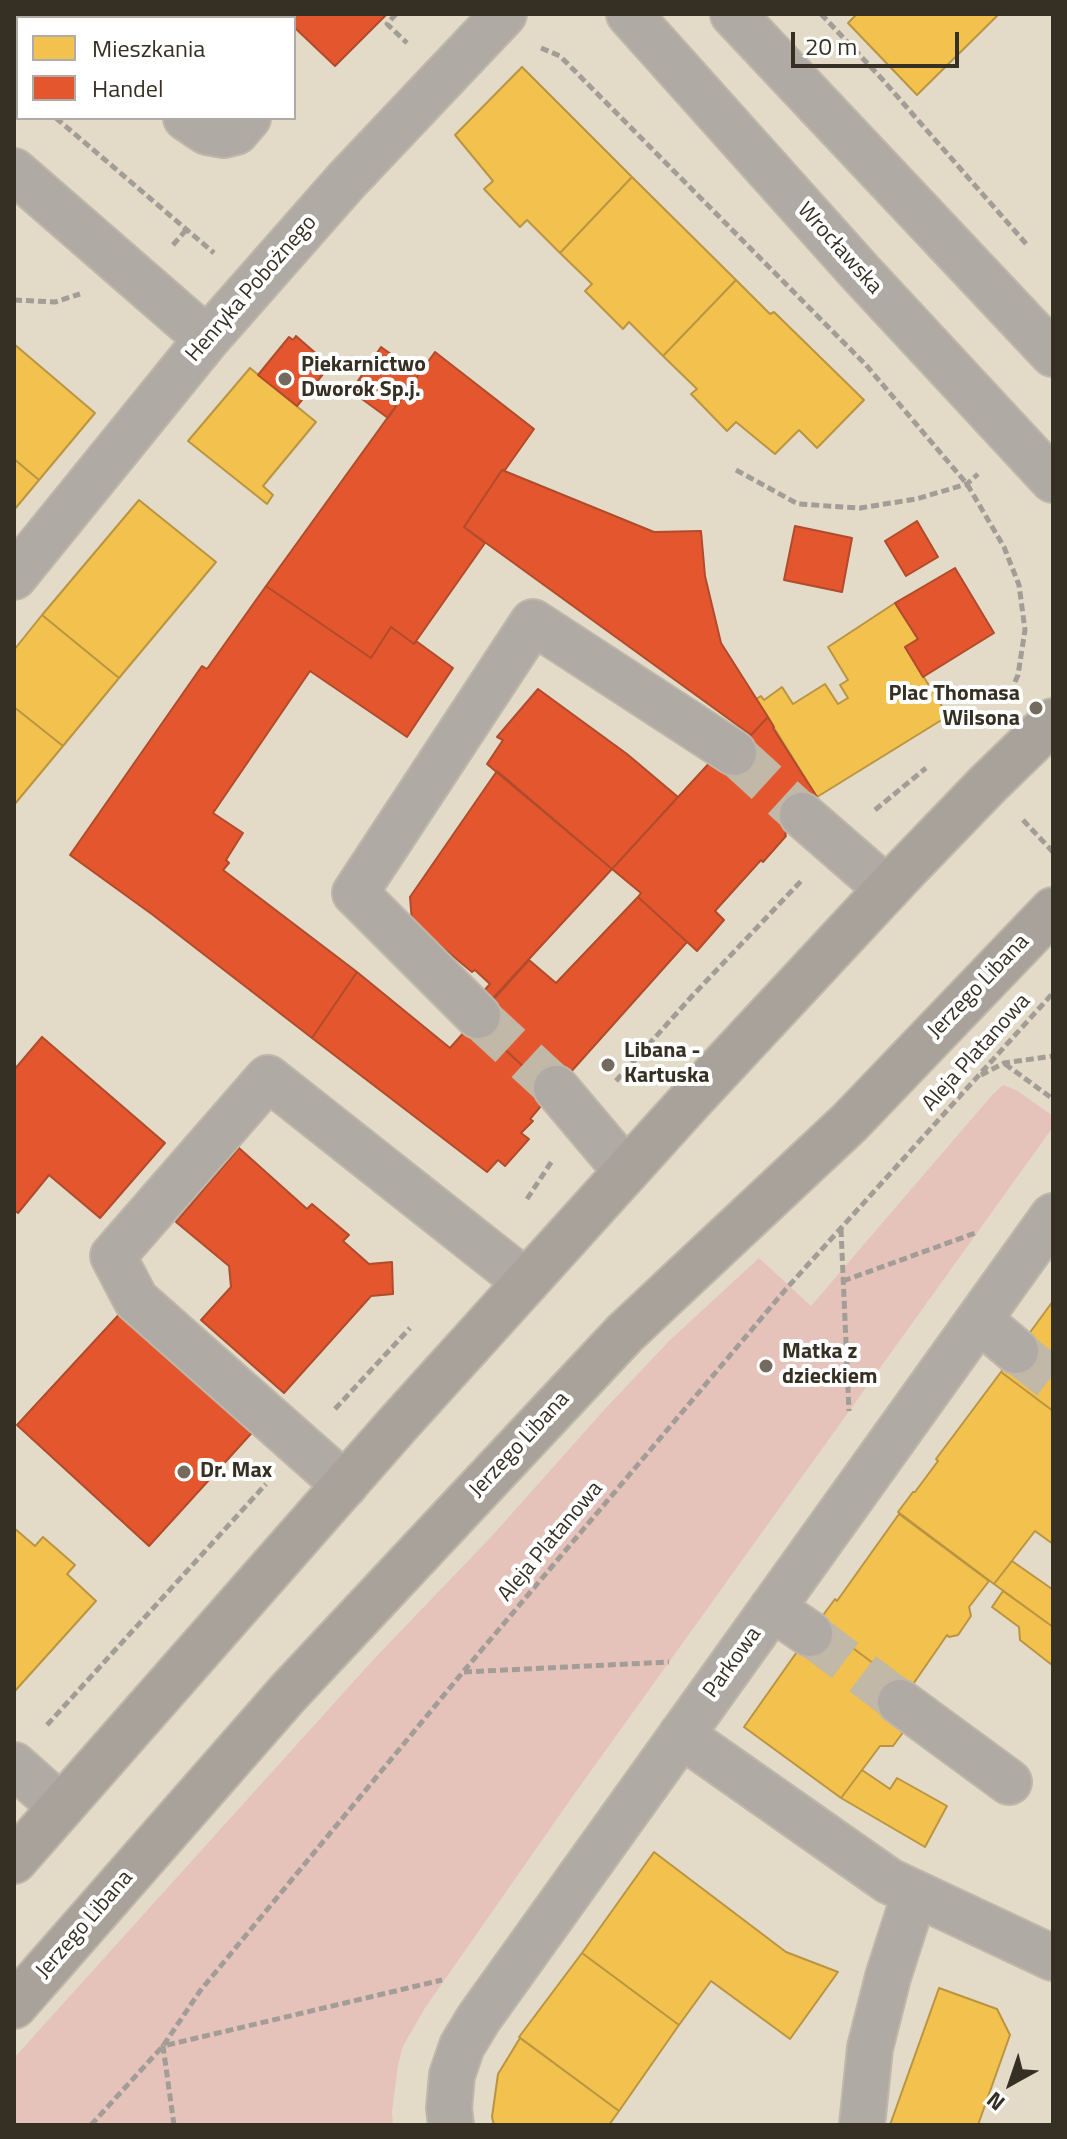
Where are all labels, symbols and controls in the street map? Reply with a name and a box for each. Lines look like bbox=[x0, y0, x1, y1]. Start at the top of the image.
legend bbox=[16, 16, 296, 120]
scale bar bbox=[795, 16, 963, 66]
text: 20 m bbox=[805, 28, 857, 64]
text: Mieszkania bbox=[92, 30, 205, 66]
text: Handel bbox=[92, 70, 163, 106]
street label: Wrocławska bbox=[791, 198, 887, 300]
street label: Henryka Pobożnego bbox=[181, 210, 323, 368]
place label: Piekarnictwo Dworok Sp.j. bbox=[301, 353, 426, 404]
marker: Piekarnictwo Dworok Sp.j. bbox=[276, 370, 294, 388]
place label: Plac Thomasa Wilsona bbox=[888, 682, 1020, 734]
marker: Plac Thomasa Wilsona bbox=[1027, 699, 1045, 717]
street label: Jerzego Libana bbox=[923, 929, 1035, 1045]
street label: Aleja Platanowa bbox=[917, 989, 1037, 1117]
place label: Libana - Kartuska bbox=[624, 1039, 709, 1090]
marker: Libana - Kartuska bbox=[599, 1056, 617, 1074]
place label: Matka z dzieckiem bbox=[782, 1340, 877, 1392]
marker: Matka z dzieckiem bbox=[757, 1357, 775, 1375]
street label: Jerzego Libana bbox=[464, 1387, 576, 1503]
place label: Dr. Max bbox=[200, 1459, 272, 1485]
marker: Dr. Max bbox=[175, 1463, 193, 1481]
street label: Aleja Platanowa bbox=[493, 1476, 609, 1608]
street label: Parkowa bbox=[699, 1622, 767, 1704]
street label: Jerzego Libana bbox=[31, 1866, 139, 1984]
north arrow bbox=[971, 2043, 1051, 2123]
text: N bbox=[979, 2083, 1012, 2119]

